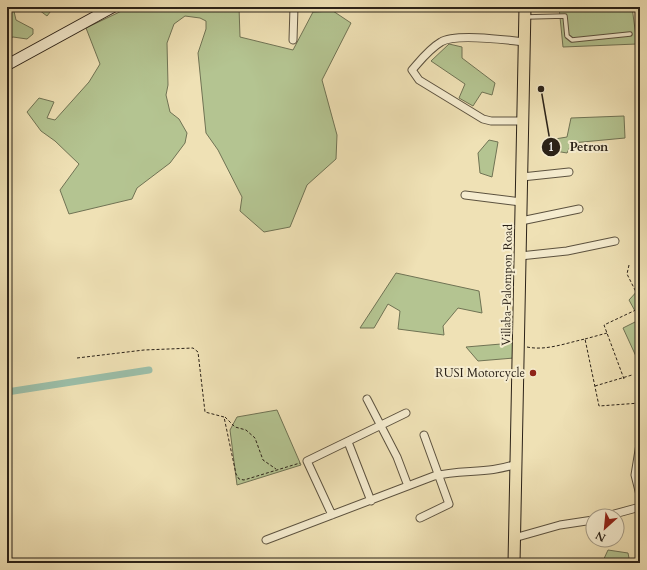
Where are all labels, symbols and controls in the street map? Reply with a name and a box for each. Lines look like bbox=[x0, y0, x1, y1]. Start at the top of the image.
callout: Petron bbox=[541, 134, 616, 159]
text: Petron bbox=[570, 138, 609, 156]
text: 1 bbox=[548, 139, 554, 155]
street label: Villaba-Palompon Road bbox=[498, 223, 516, 346]
place label: RUSI Motorcycle bbox=[435, 365, 525, 381]
marker: RUSI Motorcycle bbox=[528, 368, 538, 378]
north arrow bbox=[585, 508, 625, 548]
text: N bbox=[593, 527, 608, 545]

